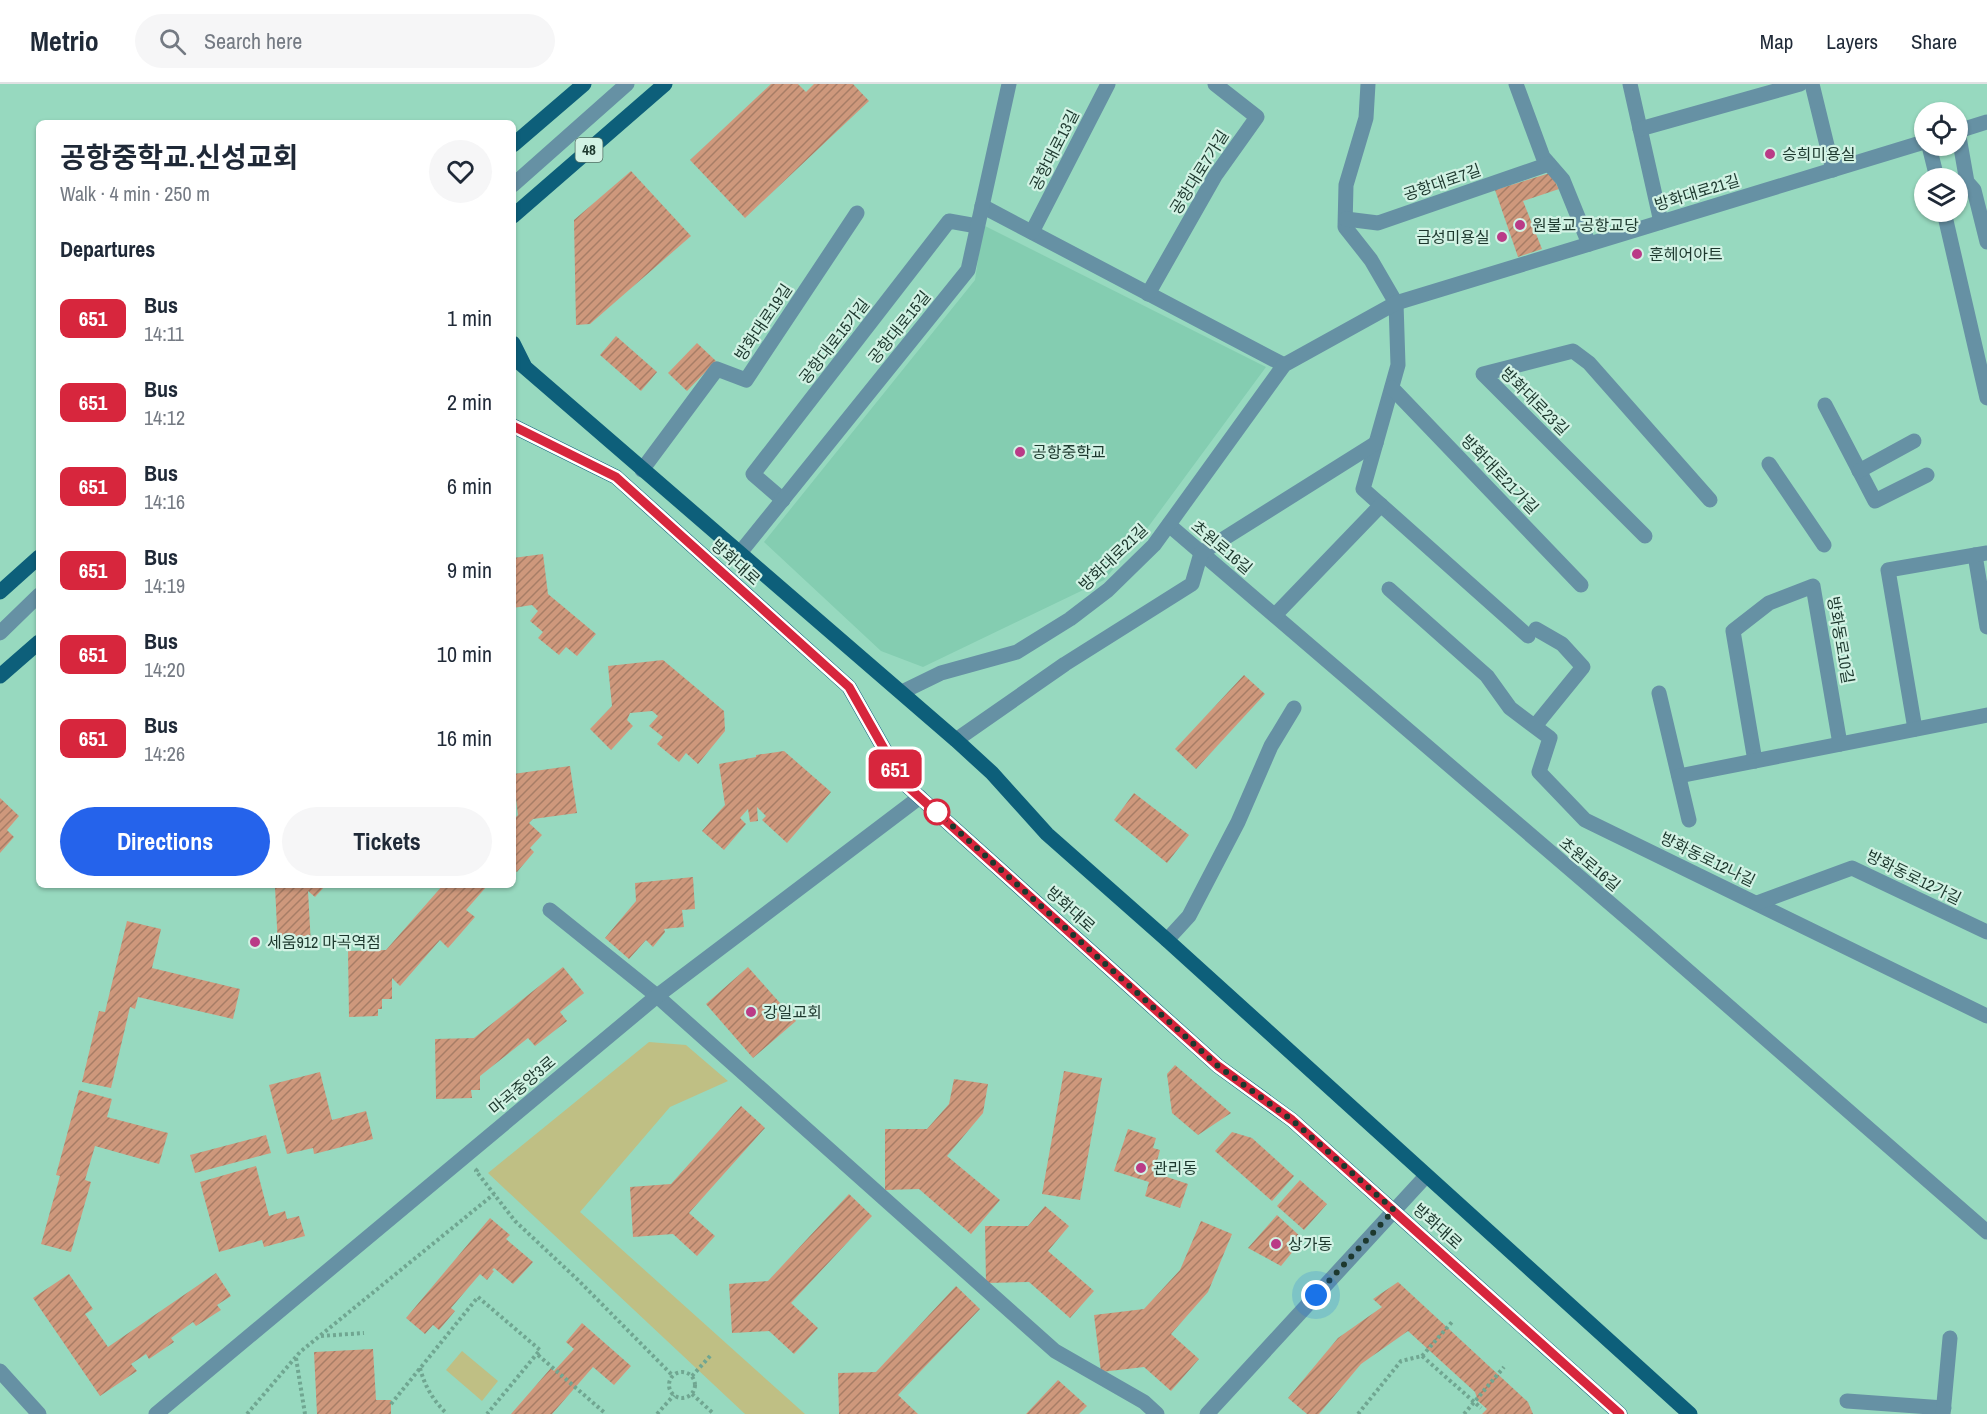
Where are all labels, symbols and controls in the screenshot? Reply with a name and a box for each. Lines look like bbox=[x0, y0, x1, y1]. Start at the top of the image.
search box bbox=[135, 14, 555, 68]
text: Metrio bbox=[30, 22, 99, 60]
icon: search bbox=[156, 25, 189, 58]
text: Search here bbox=[204, 26, 302, 56]
text: Map bbox=[1760, 27, 1793, 56]
text: Layers bbox=[1826, 27, 1878, 56]
text: Share bbox=[1911, 27, 1957, 56]
map controls bbox=[1914, 102, 1968, 222]
button: locate bbox=[1914, 102, 1968, 156]
street label: 공항대로13길 bbox=[1024, 106, 1084, 194]
street label: 공항대로7가길 bbox=[1164, 126, 1234, 218]
text: 공항중학교.신성교회 bbox=[60, 138, 298, 176]
road number: 48 bbox=[576, 138, 602, 162]
button: heart bbox=[429, 140, 492, 203]
place label: 승희미용실 bbox=[1782, 143, 1856, 165]
marker: 승희미용실 bbox=[1763, 147, 1777, 161]
street label: 공항대로7길 bbox=[1400, 158, 1484, 206]
button: layers bbox=[1914, 168, 1968, 222]
street label: 방화대로21길 bbox=[1652, 169, 1742, 215]
text: Walk · 4 min · 250 m bbox=[60, 180, 210, 207]
place label: 원불교 공항교당 bbox=[1532, 214, 1639, 236]
marker: 원불교 공항교당 bbox=[1513, 218, 1527, 232]
place label: 금성미용실 bbox=[1416, 226, 1490, 248]
marker: 금성미용실 bbox=[1495, 230, 1509, 244]
text: Departures bbox=[60, 234, 155, 264]
place label: 훈헤어아트 bbox=[1649, 243, 1723, 265]
marker: 훈헤어아트 bbox=[1630, 247, 1644, 261]
street label: 방화대로19길 bbox=[729, 279, 797, 365]
street label: 공항대로15길 bbox=[863, 286, 935, 368]
text: Bus bbox=[144, 290, 178, 320]
street label: 공항대로15가길 bbox=[794, 294, 874, 388]
text: 1 min bbox=[447, 303, 492, 333]
text: 651 bbox=[79, 304, 107, 333]
text: 14:11 bbox=[144, 320, 184, 347]
street label: 방화대로23길 bbox=[1496, 362, 1574, 440]
text: Bus bbox=[144, 374, 178, 404]
text: 2 min bbox=[447, 387, 492, 417]
text: 651 bbox=[79, 388, 107, 417]
text: 14:12 bbox=[144, 404, 185, 431]
street label: 방화대로21가길 bbox=[1456, 429, 1544, 519]
place label: 공항중학교 bbox=[1032, 441, 1106, 463]
marker: 공항중학교 bbox=[1013, 445, 1027, 459]
text: Bus bbox=[144, 458, 178, 488]
text: 6 min bbox=[447, 471, 492, 501]
text: 651 bbox=[79, 472, 107, 501]
text: 14:16 bbox=[144, 488, 185, 515]
street label: 초원로16길 bbox=[1187, 515, 1257, 579]
street label: 방화대로21길 bbox=[1074, 518, 1152, 596]
street label: 방화대로 bbox=[707, 534, 765, 590]
text: Bus bbox=[144, 542, 178, 572]
text: 9 min bbox=[447, 555, 492, 585]
text: 651 bbox=[79, 556, 107, 585]
text: 14:19 bbox=[144, 572, 185, 599]
street label: 방화동로10길 bbox=[1823, 595, 1859, 685]
text: Bus bbox=[144, 626, 178, 656]
text: 10 min bbox=[437, 639, 492, 669]
text: 651 bbox=[79, 640, 107, 669]
text: 14:20 bbox=[144, 656, 185, 683]
text: Bus bbox=[144, 710, 178, 740]
text: 16 min bbox=[437, 723, 492, 753]
text: 651 bbox=[79, 724, 107, 753]
text: 14:26 bbox=[144, 740, 185, 767]
line badge: 651 bbox=[860, 750, 930, 788]
text: 651 bbox=[881, 755, 909, 784]
unlabelled marker bbox=[924, 799, 950, 825]
button: Directions bbox=[60, 807, 270, 876]
button: Tickets bbox=[282, 807, 492, 876]
street label: 방화동로12나길 bbox=[1657, 827, 1759, 891]
street label: 초원로16길 bbox=[1555, 832, 1625, 896]
street label: 방화동로12가길 bbox=[1863, 845, 1965, 909]
street label: 방화대로 bbox=[1042, 881, 1100, 937]
place label: 세움912 마곡역점 bbox=[267, 931, 381, 953]
marker: 세움912 마곡역점 bbox=[248, 935, 262, 949]
place label: 강일교회 bbox=[763, 1001, 822, 1023]
marker: 강일교회 bbox=[744, 1005, 758, 1019]
street label: 마곡중앙3로 bbox=[484, 1050, 560, 1119]
place label: 관리동 bbox=[1153, 1157, 1197, 1179]
marker: 관리동 bbox=[1134, 1161, 1148, 1175]
street label: 방화대로 bbox=[1409, 1198, 1467, 1254]
place label: 상가동 bbox=[1288, 1233, 1332, 1255]
marker: 상가동 bbox=[1269, 1237, 1283, 1251]
your location bbox=[1301, 1280, 1331, 1310]

